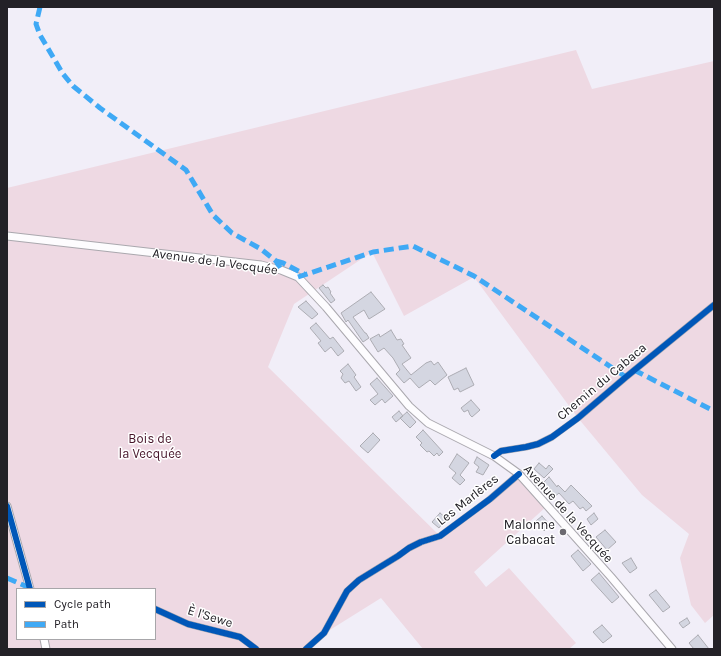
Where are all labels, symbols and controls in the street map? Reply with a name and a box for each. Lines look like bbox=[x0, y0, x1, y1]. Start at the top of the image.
street label: Avenue de la Vecquée bbox=[151, 245, 279, 279]
street label: Chemin du Cabaca bbox=[554, 340, 650, 424]
park label: Bois de la Vecquée bbox=[119, 431, 181, 462]
street label: Avenue de la Vecquée bbox=[520, 462, 616, 566]
street label: Les Marlères bbox=[434, 471, 502, 529]
place label: Malonne Cabacat bbox=[504, 517, 555, 548]
marker: Malonne Cabacat bbox=[558, 527, 568, 537]
legend bbox=[16, 588, 156, 640]
text: Cycle path bbox=[54, 597, 111, 611]
street label: È l'Sewe bbox=[186, 603, 234, 631]
text: Path bbox=[54, 617, 79, 631]

